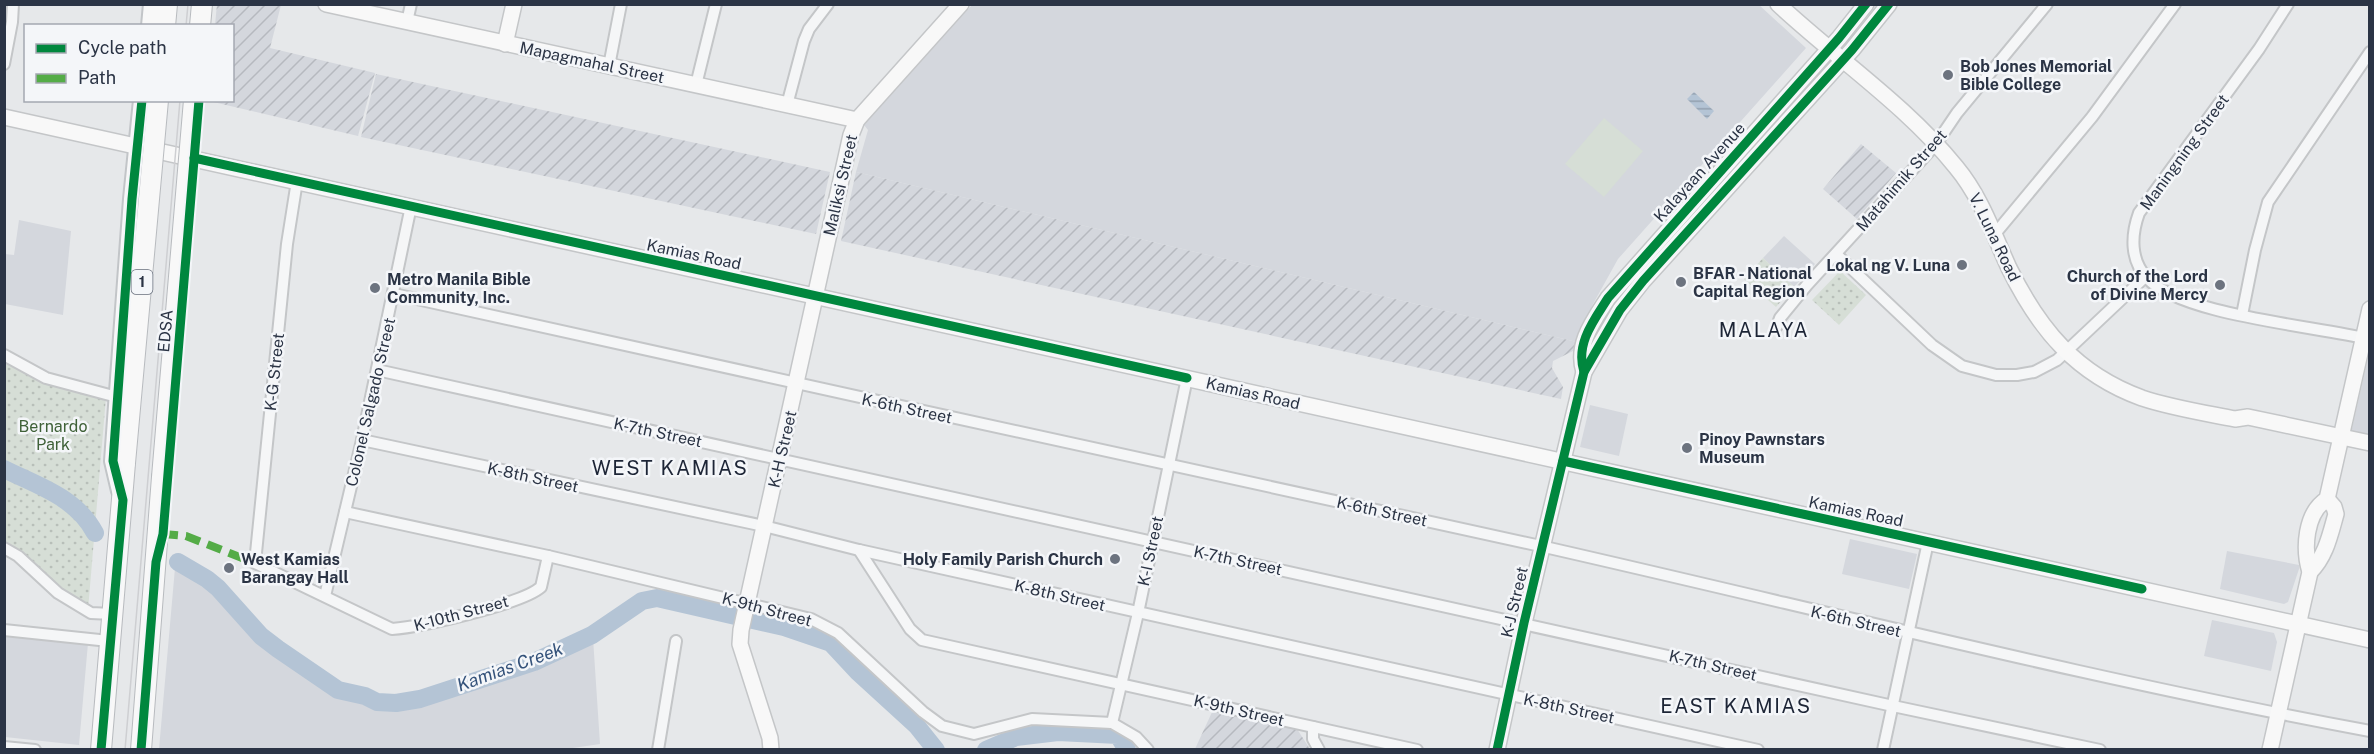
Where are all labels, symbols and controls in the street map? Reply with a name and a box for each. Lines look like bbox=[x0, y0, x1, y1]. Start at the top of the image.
legend bbox=[24, 24, 234, 102]
text: Cycle path bbox=[78, 37, 167, 58]
street label: Mapagmahal Street bbox=[518, 38, 666, 87]
place label: Bob Jones Memorial Bible College bbox=[1960, 57, 2112, 94]
text: Path bbox=[78, 67, 116, 88]
marker: Bob Jones Memorial Bible College bbox=[1941, 68, 1955, 82]
street label: Maningning Street bbox=[2136, 91, 2233, 214]
street label: Kalayaan Avenue bbox=[1650, 119, 1749, 226]
street label: Matahimik Street bbox=[1852, 126, 1951, 235]
street label: Maliksi Street bbox=[820, 133, 861, 238]
street label: V. Luna Road bbox=[1965, 190, 2024, 285]
street label: Kamias Road bbox=[645, 235, 743, 274]
place label: Lokal ng V. Luna bbox=[1826, 256, 1950, 275]
marker: Lokal ng V. Luna bbox=[1955, 258, 1969, 272]
place label: BFAR - National Capital Region bbox=[1693, 264, 1812, 301]
place label: Church of the Lord of Divine Mercy bbox=[2067, 267, 2208, 304]
road number: 1 bbox=[132, 270, 152, 294]
place label: Metro Manila Bible Community, Inc. bbox=[387, 270, 531, 307]
marker: BFAR - National Capital Region bbox=[1674, 275, 1688, 289]
marker: Church of the Lord of Divine Mercy bbox=[2213, 278, 2227, 292]
marker: Metro Manila Bible Community, Inc. bbox=[368, 281, 382, 295]
street label: EDSA bbox=[154, 309, 177, 353]
street label: Colonel Salgado Street bbox=[342, 316, 399, 488]
district label: MALAYA bbox=[1719, 318, 1809, 342]
street label: K-G Street bbox=[261, 332, 288, 412]
street label: Kamias Road bbox=[1204, 373, 1302, 414]
street label: K-6th Street bbox=[860, 390, 954, 427]
street label: K-H Street bbox=[764, 409, 801, 490]
street label: K-7th Street bbox=[612, 414, 704, 451]
park label: Bernardo Park bbox=[19, 417, 87, 454]
place label: Pinoy Pawnstars Museum bbox=[1699, 430, 1825, 467]
marker: Pinoy Pawnstars Museum bbox=[1680, 441, 1694, 455]
district label: WEST KAMIAS bbox=[592, 456, 748, 480]
street label: K-8th Street bbox=[486, 459, 580, 496]
street label: Kamias Road bbox=[1807, 492, 1905, 531]
street label: K-6th Street bbox=[1335, 493, 1429, 530]
street label: K-I Street bbox=[1134, 514, 1167, 588]
street label: K-7th Street bbox=[1192, 542, 1284, 579]
place label: West Kamias Barangay Hall bbox=[241, 550, 349, 587]
place label: Holy Family Parish Church bbox=[903, 550, 1103, 569]
marker: Holy Family Parish Church bbox=[1108, 552, 1122, 566]
marker: West Kamias Barangay Hall bbox=[222, 561, 236, 575]
street label: K-J Street bbox=[1497, 565, 1532, 640]
street label: K-8th Street bbox=[1013, 576, 1107, 615]
street label: K-9th Street bbox=[720, 588, 814, 631]
street label: K-10th Street bbox=[412, 592, 511, 635]
street label: K-6th Street bbox=[1809, 602, 1903, 641]
water label: Kamias Creek bbox=[454, 638, 566, 695]
street label: K-7th Street bbox=[1667, 646, 1759, 685]
street label: K-8th Street bbox=[1522, 690, 1616, 727]
street label: K-9th Street bbox=[1192, 691, 1286, 730]
district label: EAST KAMIAS bbox=[1660, 694, 1812, 718]

